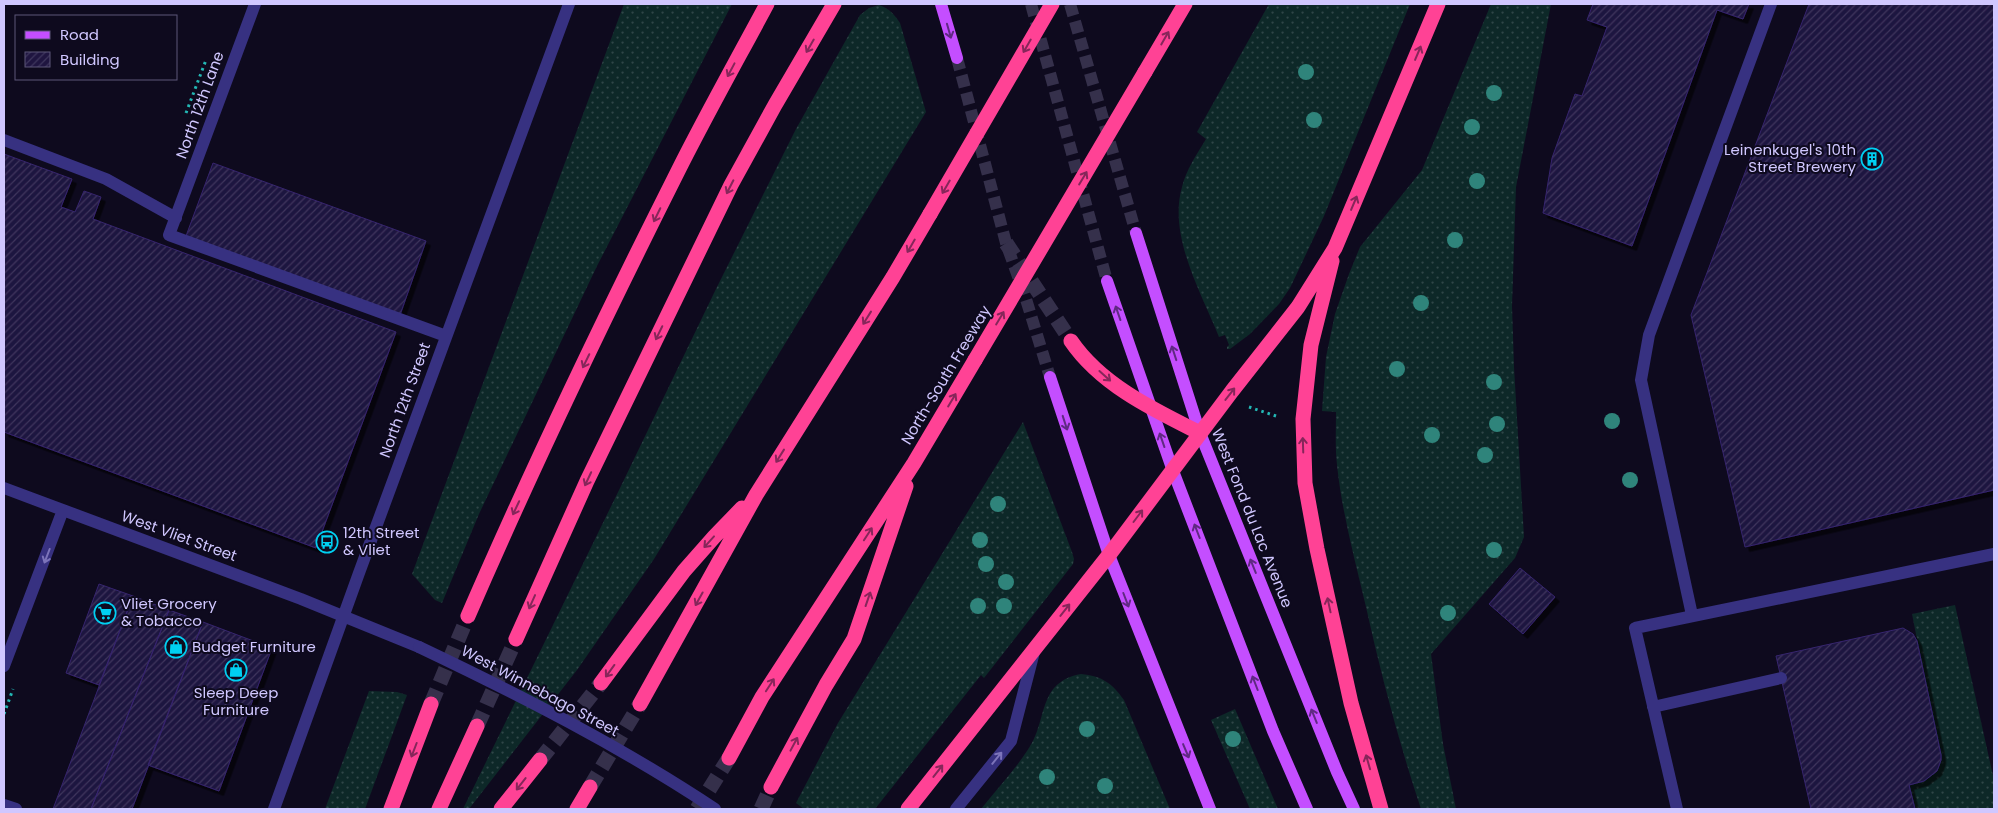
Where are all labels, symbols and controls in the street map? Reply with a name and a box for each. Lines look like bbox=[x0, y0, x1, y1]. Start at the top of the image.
legend bbox=[15, 15, 178, 80]
one-way arrow bbox=[945, 23, 955, 39]
text: Road bbox=[60, 24, 99, 45]
one-way arrow bbox=[1160, 30, 1170, 45]
one-way arrow bbox=[804, 38, 814, 52]
one-way arrow bbox=[1022, 38, 1032, 53]
one-way arrow bbox=[1413, 46, 1423, 61]
street label: North 12th Lane bbox=[170, 48, 229, 161]
text: Building bbox=[60, 49, 120, 70]
one-way arrow bbox=[726, 63, 736, 78]
place label: Leinenkugel's 10th Street Brewery bbox=[1724, 139, 1857, 177]
building icon: Leinenkugel's 10th Street Brewery bbox=[1860, 147, 1884, 171]
one-way arrow bbox=[1078, 172, 1088, 186]
one-way arrow bbox=[940, 179, 950, 193]
one-way arrow bbox=[725, 180, 735, 195]
one-way arrow bbox=[1350, 196, 1360, 211]
one-way arrow bbox=[652, 207, 661, 222]
one-way arrow bbox=[906, 238, 916, 252]
street label: North-South Freeway bbox=[896, 301, 996, 448]
one-way arrow bbox=[1113, 305, 1123, 321]
one-way arrow bbox=[862, 311, 872, 325]
one-way arrow bbox=[995, 311, 1005, 326]
one-way arrow bbox=[654, 326, 664, 341]
street label: North 12th Street bbox=[374, 339, 435, 460]
one-way arrow bbox=[1169, 346, 1179, 362]
one-way arrow bbox=[581, 353, 590, 368]
one-way arrow bbox=[1099, 370, 1112, 382]
one-way arrow bbox=[1224, 388, 1235, 401]
one-way arrow bbox=[947, 393, 957, 407]
one-way arrow bbox=[1061, 415, 1070, 431]
street label: West Fond du Lac Avenue bbox=[1207, 425, 1298, 611]
one-way arrow bbox=[1157, 432, 1167, 448]
one-way arrow bbox=[1299, 437, 1308, 453]
one-way arrow bbox=[775, 448, 785, 462]
one-way arrow bbox=[582, 472, 592, 487]
one-way arrow bbox=[511, 500, 520, 515]
street label: West Vliet Street bbox=[119, 505, 240, 566]
one-way arrow bbox=[1133, 509, 1143, 523]
place label: 12th Street & Vliet bbox=[343, 522, 419, 560]
one-way arrow bbox=[1192, 524, 1201, 540]
one-way arrow bbox=[863, 528, 873, 542]
bus stop icon: 12th Street & Vliet bbox=[315, 530, 339, 554]
one-way arrow bbox=[703, 536, 715, 548]
one-way arrow bbox=[42, 547, 51, 563]
one-way arrow bbox=[1248, 558, 1257, 574]
one-way arrow bbox=[693, 591, 703, 606]
one-way arrow bbox=[863, 592, 873, 608]
one-way arrow bbox=[1122, 592, 1132, 607]
place label: Vliet Grocery & Tobacco bbox=[121, 593, 217, 631]
one-way arrow bbox=[527, 594, 537, 609]
one-way arrow bbox=[1324, 597, 1334, 613]
supermarket icon: Vliet Grocery & Tobacco bbox=[93, 601, 117, 625]
one-way arrow bbox=[1059, 604, 1070, 617]
shop icon: Budget Furniture bbox=[164, 635, 188, 659]
place label: Budget Furniture bbox=[192, 636, 316, 657]
street label: West Winnebago Street bbox=[458, 640, 623, 741]
shop icon: Sleep Deep Furniture bbox=[224, 658, 248, 682]
one-way arrow bbox=[605, 664, 615, 678]
one-way arrow bbox=[1250, 676, 1259, 691]
one-way arrow bbox=[765, 679, 775, 693]
place label: Sleep Deep Furniture bbox=[194, 682, 278, 720]
one-way arrow bbox=[1309, 709, 1319, 724]
one-way arrow bbox=[790, 737, 799, 752]
one-way arrow bbox=[409, 742, 418, 757]
one-way arrow bbox=[1182, 743, 1192, 758]
one-way arrow bbox=[992, 751, 1003, 764]
one-way arrow bbox=[1363, 755, 1372, 771]
one-way arrow bbox=[933, 764, 943, 778]
one-way arrow bbox=[515, 778, 526, 791]

